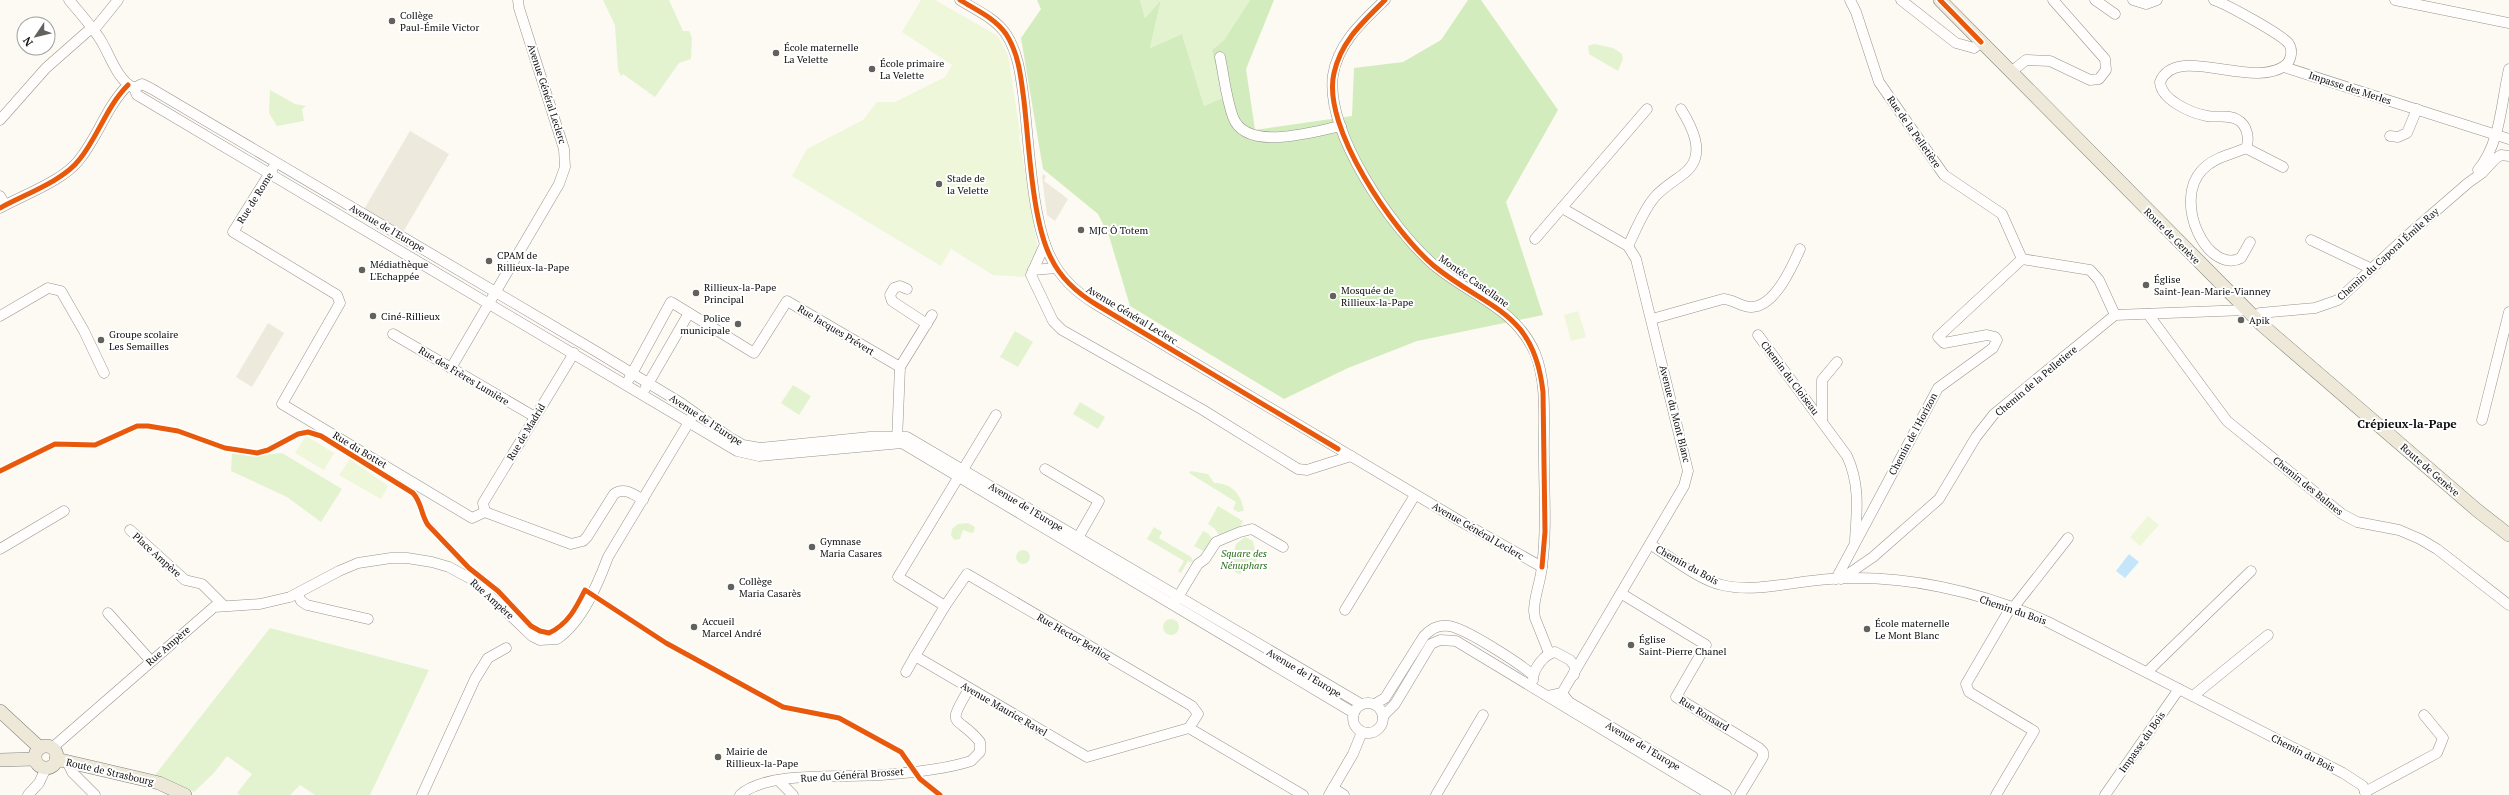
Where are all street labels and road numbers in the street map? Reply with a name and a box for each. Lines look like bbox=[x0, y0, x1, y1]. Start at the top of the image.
street label: Avenue Général Leclerc bbox=[525, 42, 569, 146]
street label: Impasse des Merles bbox=[2307, 68, 2393, 108]
street label: Rue de la Pelletière bbox=[1884, 93, 1944, 171]
street label: Rue de Rome bbox=[234, 170, 276, 226]
street label: Avenue de l'Europe bbox=[347, 201, 427, 255]
street label: Chemin du Caporal Émile Ray bbox=[2334, 204, 2442, 303]
street label: Route de Genève bbox=[2141, 205, 2203, 267]
street label: Montée Castellane bbox=[1436, 252, 1512, 310]
street label: Avenue Général Leclerc bbox=[1084, 283, 1180, 348]
street label: Rue Jacques Prévert bbox=[795, 302, 877, 358]
street label: Chemin du Cloiseau bbox=[1758, 338, 1822, 418]
street label: Chemin de la Pelletiere bbox=[1992, 343, 2080, 419]
street label: Rue des Frères Lumière bbox=[416, 344, 512, 408]
street label: Avenue du Mont Blanc bbox=[1657, 364, 1693, 464]
street label: Avenue de l'Europe bbox=[667, 391, 745, 449]
street label: Chemin de l'Horizon bbox=[1886, 391, 1940, 477]
street label: Rue de Madrid bbox=[504, 401, 548, 463]
street label: Rue du Bottet bbox=[331, 429, 390, 471]
street label: Route de Genève bbox=[2398, 441, 2462, 499]
street label: Chemin des Balmes bbox=[2270, 454, 2346, 518]
street label: Avenue de l'Europe bbox=[986, 480, 1066, 534]
street label: Avenue Général Leclerc bbox=[1430, 499, 1527, 563]
street label: Place Ampère bbox=[130, 530, 184, 580]
street label: Chemin du Bois bbox=[1653, 542, 1721, 588]
street label: Rue Ampère bbox=[467, 576, 517, 622]
street label: Chemin du Bois bbox=[1978, 592, 2048, 628]
street label: Rue Hector Berlioz bbox=[1035, 611, 1113, 664]
street label: Rue Ampère bbox=[143, 623, 193, 669]
street label: Avenue de l'Europe bbox=[1264, 646, 1344, 700]
street label: Avenue Maurice Ravel bbox=[958, 679, 1050, 739]
street label: Rue Ronsard bbox=[1677, 694, 1732, 734]
street label: Impasse du Bois bbox=[2116, 709, 2168, 775]
street label: Avenue de l'Europe bbox=[1603, 719, 1683, 773]
street label: Chemin du Bois bbox=[2269, 731, 2337, 775]
street label: Route de Strasbourg bbox=[65, 756, 156, 789]
street label: Rue du Général Brosset bbox=[800, 765, 904, 785]

